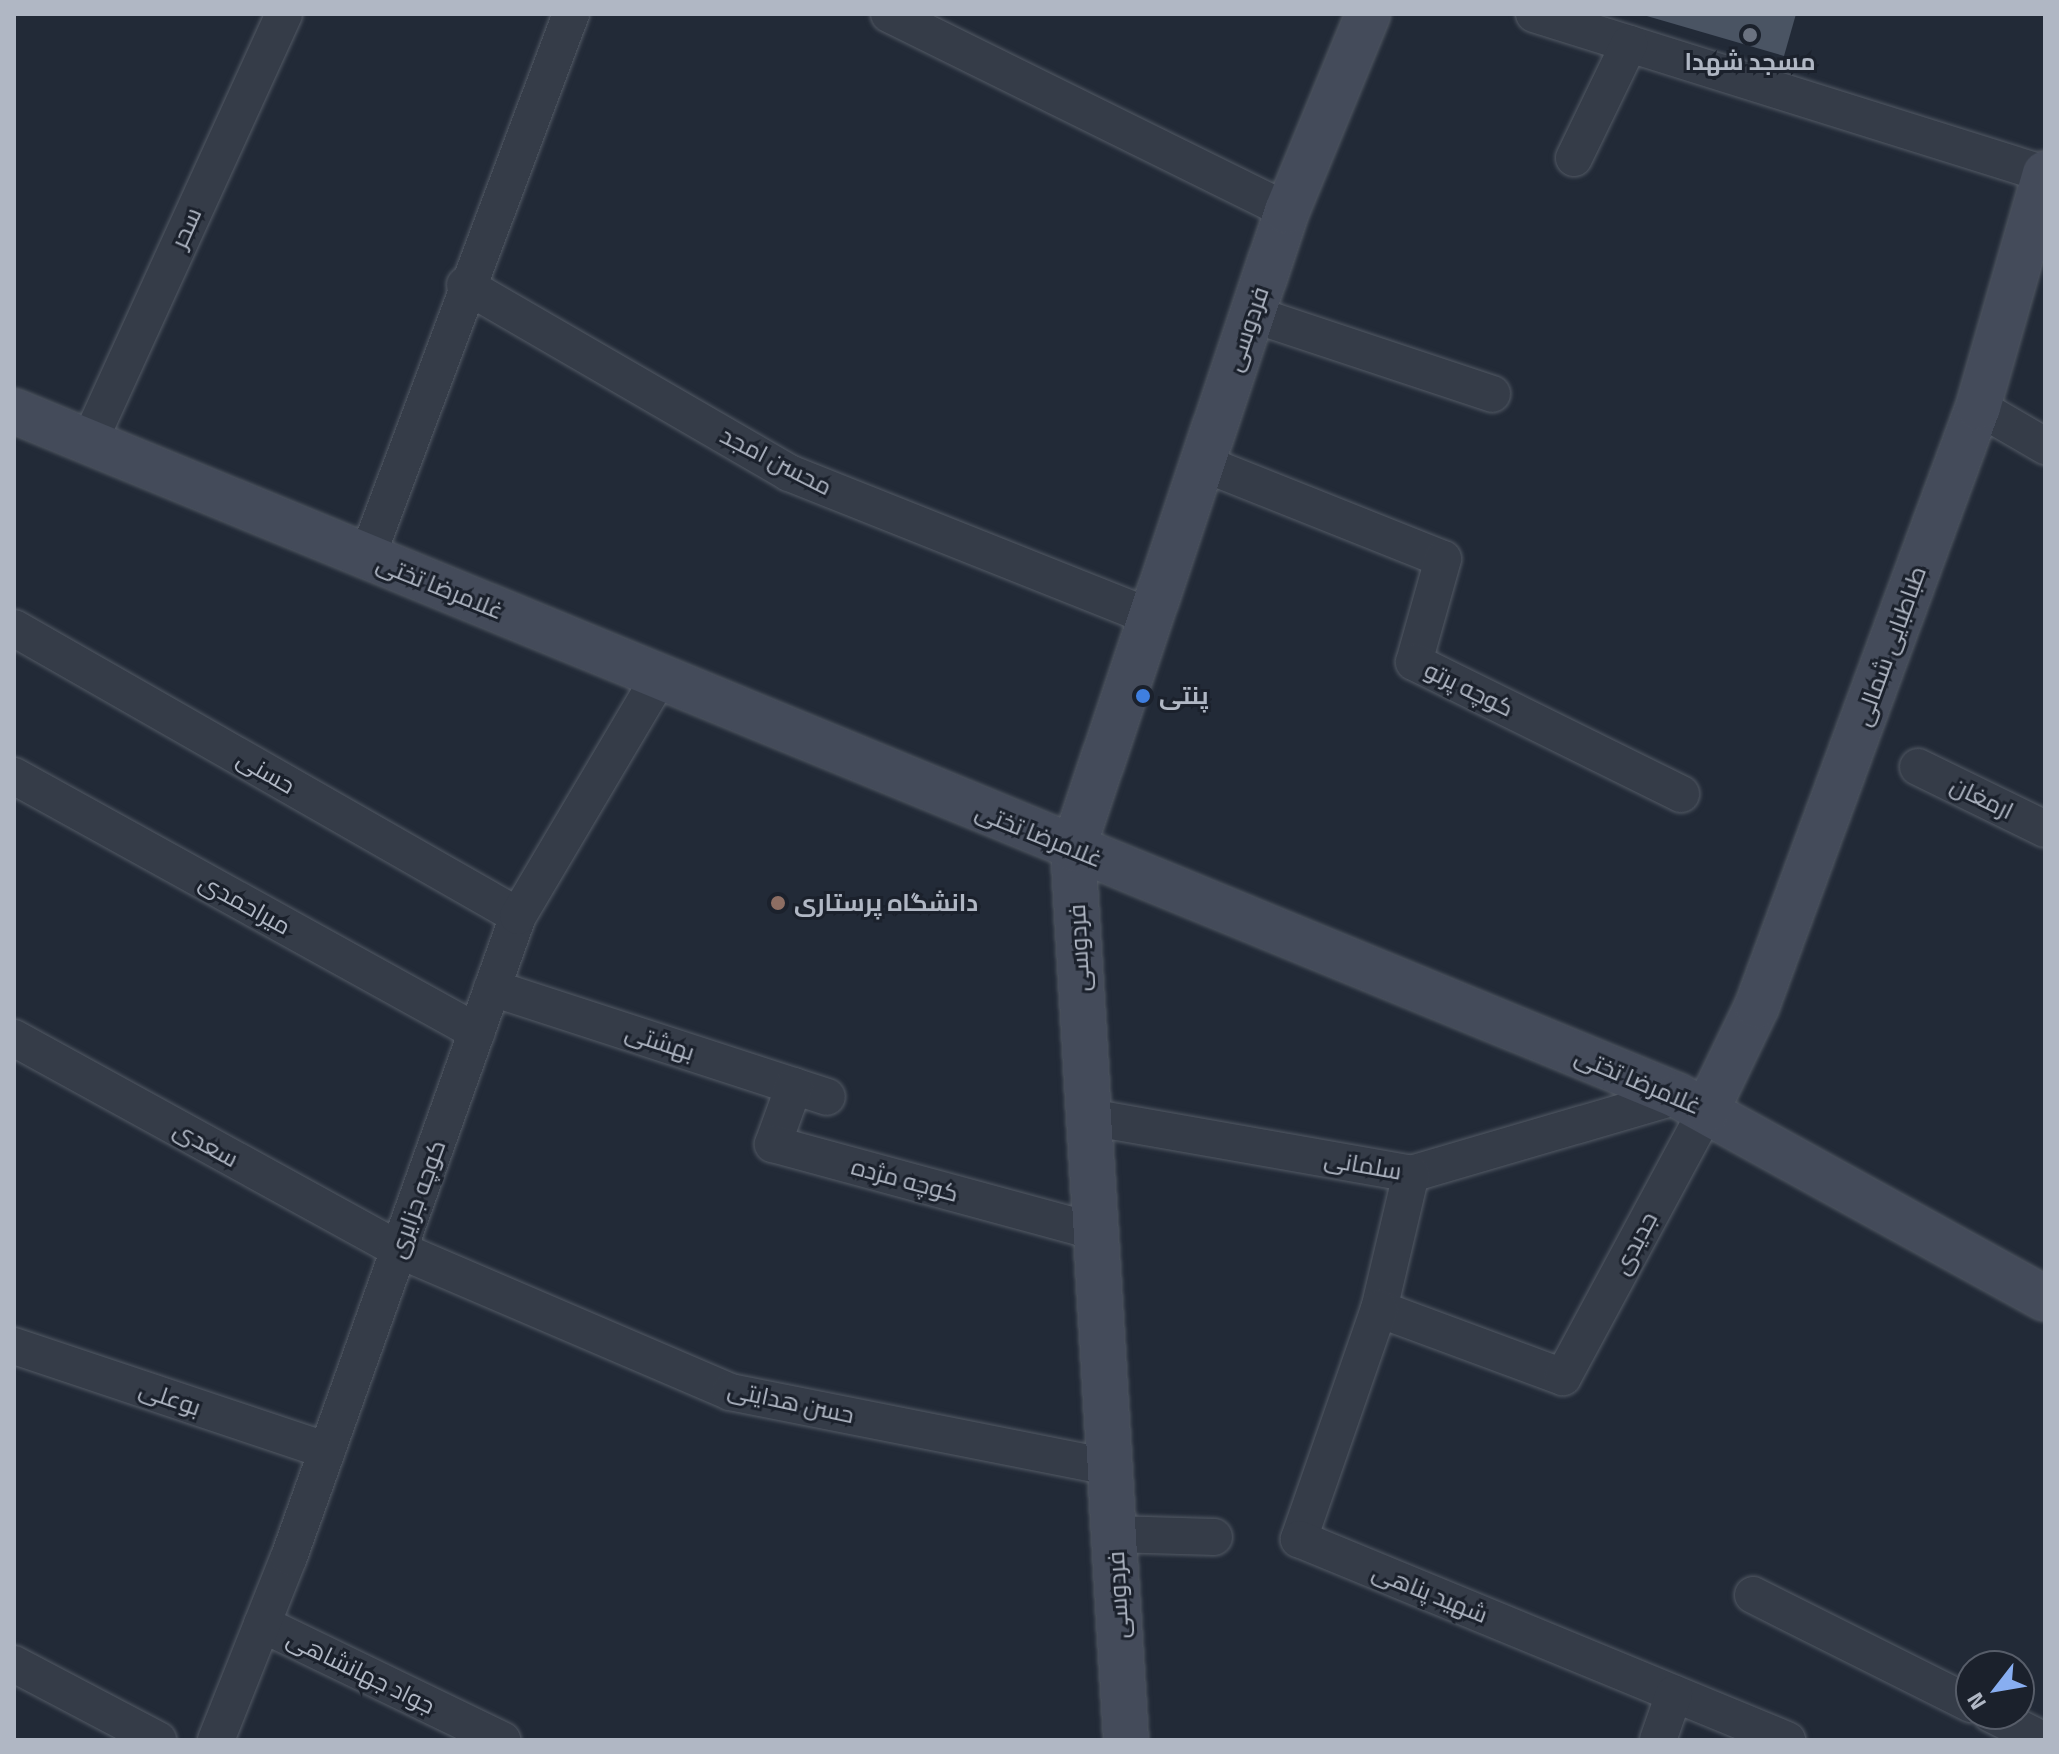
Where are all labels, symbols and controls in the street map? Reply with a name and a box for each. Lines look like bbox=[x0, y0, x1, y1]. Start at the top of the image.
marker: مسجد شهدا bbox=[1741, 26, 1759, 44]
place label: مسجد شهدا bbox=[1684, 48, 1816, 76]
street label: سحر bbox=[164, 203, 208, 253]
street label: فردوسی bbox=[1219, 283, 1275, 375]
street label: محسن امجد bbox=[715, 421, 837, 501]
street label: غلامرضا تختی bbox=[372, 549, 508, 625]
street label: طباطبایی شمالی bbox=[1848, 562, 1932, 730]
street label: کوچه پرتو bbox=[1420, 655, 1518, 723]
place label: پنتی bbox=[1159, 682, 1208, 710]
marker: پنتی bbox=[1134, 687, 1152, 705]
street label: حسنی bbox=[232, 744, 300, 800]
street label: ارمغان bbox=[1946, 770, 2018, 826]
street label: غلامرضا تختی bbox=[971, 797, 1107, 873]
street label: میراحمدی bbox=[194, 867, 296, 941]
place label: دانشگاه پرستاری bbox=[794, 889, 978, 917]
marker: دانشگاه پرستاری bbox=[769, 894, 787, 912]
street label: فردوسی bbox=[1062, 904, 1096, 992]
street label: بهشتی bbox=[622, 1017, 698, 1067]
street label: غلامرضا تختی bbox=[1571, 1042, 1705, 1120]
street label: سعدی bbox=[169, 1115, 243, 1173]
street label: کوچه جزایری bbox=[382, 1136, 452, 1262]
street label: سلمانی bbox=[1322, 1144, 1404, 1186]
street label: کوچه مژده bbox=[848, 1152, 962, 1208]
street label: جدیدی bbox=[1607, 1207, 1663, 1279]
street label: بوعلی bbox=[135, 1374, 205, 1422]
street label: حسن هدایتی bbox=[725, 1375, 857, 1429]
street label: فردوسی bbox=[1101, 1551, 1135, 1639]
street label: شهید پناهی bbox=[1368, 1557, 1492, 1629]
street label: جواد جهانشاهی bbox=[282, 1624, 440, 1720]
north arrow bbox=[1955, 1650, 2035, 1730]
text: N bbox=[1958, 1686, 1995, 1717]

